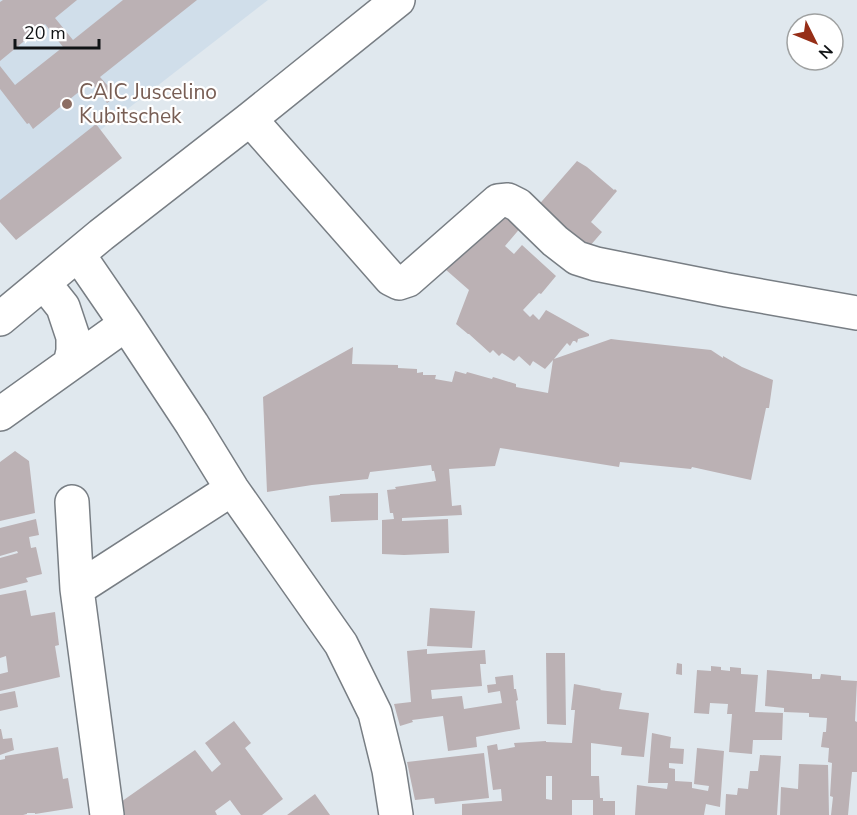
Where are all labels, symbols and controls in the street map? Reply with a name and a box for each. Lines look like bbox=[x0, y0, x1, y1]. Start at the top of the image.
scale bar bbox=[15, 12, 99, 50]
north arrow bbox=[785, 12, 845, 72]
text: 20 m bbox=[24, 21, 66, 45]
text: N bbox=[813, 40, 837, 63]
place label: CAIC Juscelino Kubitschek bbox=[79, 78, 217, 130]
marker: CAIC Juscelino Kubitschek bbox=[60, 97, 74, 111]

